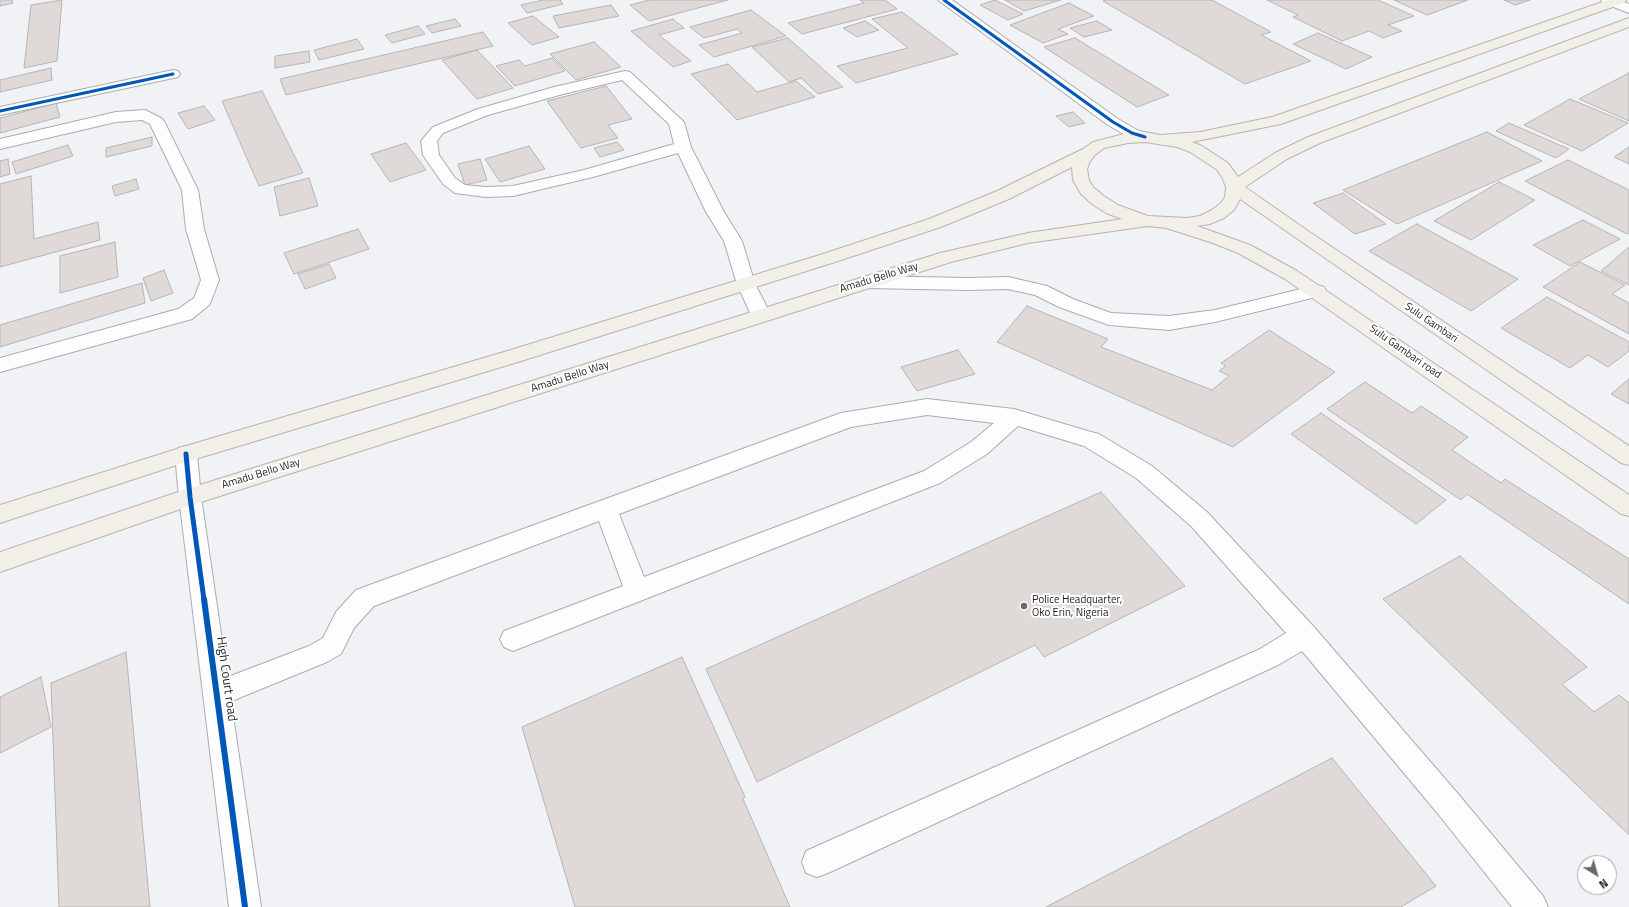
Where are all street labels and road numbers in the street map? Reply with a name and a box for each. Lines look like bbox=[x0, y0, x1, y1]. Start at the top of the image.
street label: Amadu Bello Way bbox=[838, 260, 920, 296]
street label: Sulu Gambari bbox=[1402, 300, 1460, 346]
street label: Sulu Gambari road bbox=[1366, 322, 1444, 382]
street label: Amadu Bello Way bbox=[529, 358, 611, 396]
street label: Amadu Bello Way bbox=[220, 456, 302, 492]
street label: High Court road bbox=[212, 636, 240, 722]

